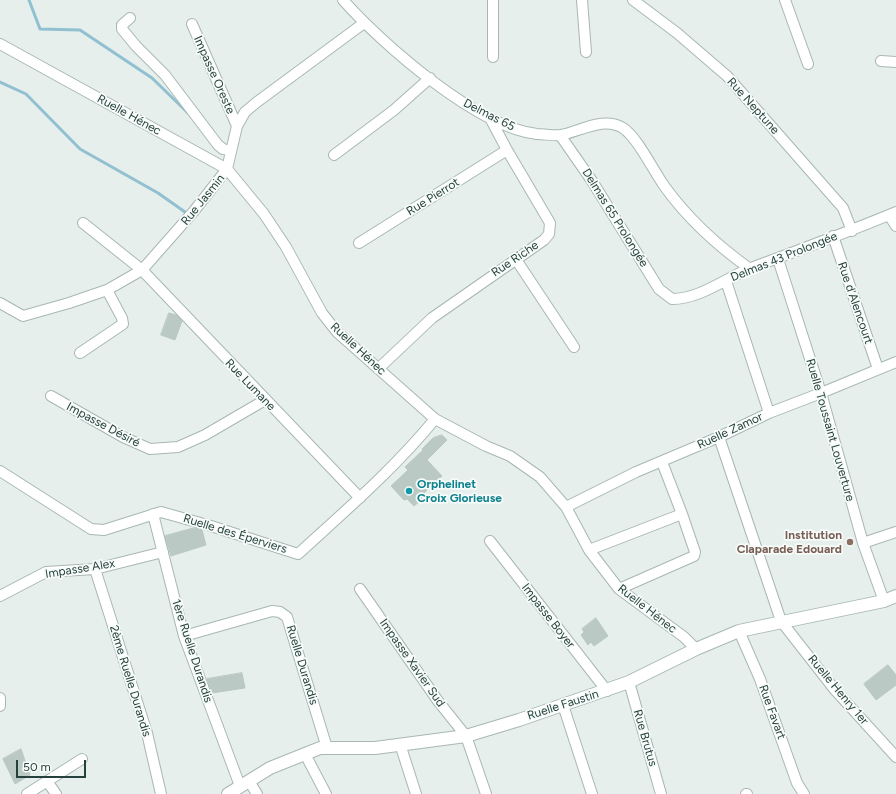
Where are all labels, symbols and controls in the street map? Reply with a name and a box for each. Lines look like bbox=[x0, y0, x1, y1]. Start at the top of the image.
street label: Impasse Oreste bbox=[190, 34, 238, 116]
street label: Rue Neptune bbox=[724, 75, 782, 137]
street label: Ruelle Hénec bbox=[95, 92, 163, 138]
street label: Delmas 65 bbox=[461, 96, 517, 134]
street label: Delmas 65 Prolongée bbox=[579, 166, 651, 270]
street label: Rue Jasmin bbox=[178, 172, 228, 228]
street label: Rue Pierrot bbox=[404, 175, 462, 219]
street label: Delmas 43 Prolongée bbox=[729, 229, 839, 285]
street label: Rue Riche bbox=[489, 238, 541, 280]
street label: Rue d'Alencourt bbox=[834, 260, 876, 346]
street label: Ruelle Hénec bbox=[327, 320, 389, 378]
street label: Rue Lumane bbox=[222, 356, 278, 414]
street label: Ruelle Toussaint Louverture bbox=[803, 357, 857, 503]
street label: Impasse Désiré bbox=[64, 400, 142, 450]
street label: Ruelle Zamor bbox=[695, 410, 765, 452]
place label: Orphelinet Croix Glorieuse bbox=[417, 477, 502, 505]
marker: Orphelinet Croix Glorieuse bbox=[404, 486, 414, 496]
street label: Ruelle des Éperviers bbox=[181, 511, 289, 557]
place label: Institution Claparade Edouard bbox=[737, 528, 842, 556]
marker: Institution Claparade Edouard bbox=[845, 537, 855, 547]
street label: Impasse Alex bbox=[44, 556, 116, 582]
street label: Impasse Boyer bbox=[518, 581, 578, 651]
street label: Ruelle Hénec bbox=[615, 582, 679, 636]
street label: 1ère Ruelle Durandis bbox=[168, 597, 216, 705]
street label: Impasse Xavier Sud bbox=[376, 616, 448, 710]
street label: Ruelle Durandis bbox=[283, 623, 321, 707]
street label: 2ème Ruelle Durandis bbox=[106, 624, 154, 738]
street label: Ruelle Henry 1er bbox=[805, 652, 871, 728]
street label: Rue Favart bbox=[755, 683, 789, 741]
street label: Ruelle Faustin bbox=[525, 687, 601, 723]
street label: Rue Brutus bbox=[630, 708, 660, 768]
scale bar bbox=[18, 752, 88, 778]
text: 50 m bbox=[23, 760, 51, 774]

